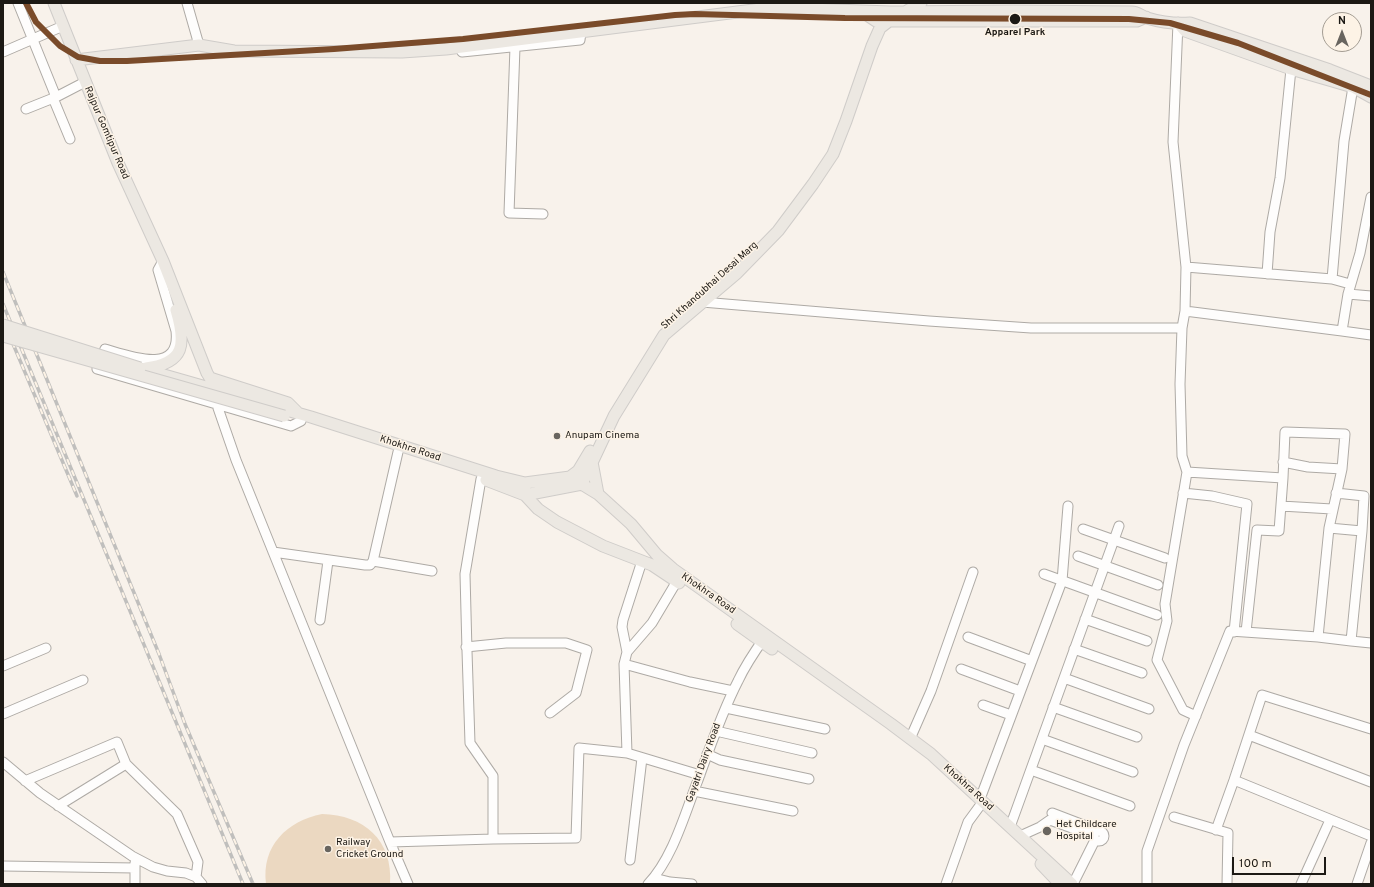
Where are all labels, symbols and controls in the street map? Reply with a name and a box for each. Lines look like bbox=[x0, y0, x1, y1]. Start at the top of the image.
marker: Apparel Park bbox=[1008, 12, 1022, 26]
north arrow bbox=[1322, 12, 1362, 52]
text: N bbox=[1338, 14, 1346, 28]
place label: Apparel Park bbox=[985, 27, 1045, 39]
street label: Rajpur Gomtipur Road bbox=[81, 85, 131, 181]
street label: Shri Khandubhai Desai Marg bbox=[659, 239, 761, 333]
place label: Anupam Cinema bbox=[565, 430, 639, 442]
marker: Anupam Cinema bbox=[552, 431, 562, 441]
street label: Khokhra Road bbox=[378, 433, 442, 465]
street label: Khokhra Road bbox=[679, 571, 737, 617]
street label: Gayatri Dairy Road bbox=[684, 722, 724, 804]
street label: Khokhra Road bbox=[940, 762, 996, 814]
place label: Het Childcare Hospital bbox=[1056, 819, 1117, 842]
marker: Het Childcare Hospital bbox=[1041, 825, 1053, 837]
place label: Railway Cricket Ground bbox=[336, 837, 403, 860]
marker: Railway Cricket Ground bbox=[323, 844, 333, 854]
scale bar bbox=[1234, 849, 1328, 875]
text: 100 m bbox=[1239, 856, 1272, 872]

